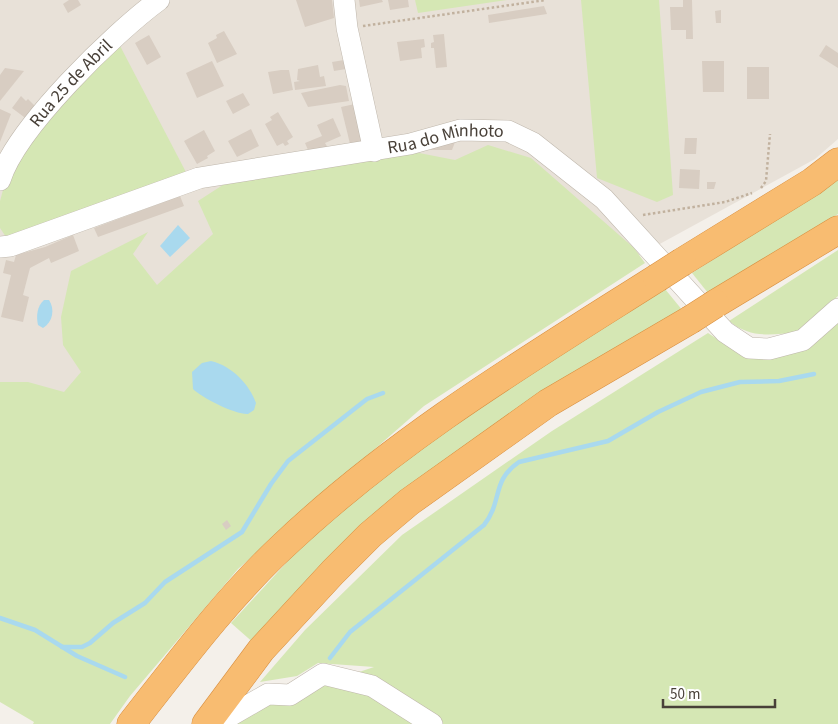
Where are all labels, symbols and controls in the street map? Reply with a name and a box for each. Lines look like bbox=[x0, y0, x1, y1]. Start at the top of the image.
street label: Rua 25 de Abril bbox=[24, 33, 118, 132]
street label: Rua do Minhoto bbox=[386, 118, 504, 160]
scale bar bbox=[663, 676, 776, 708]
text: 50 m bbox=[670, 684, 700, 705]

